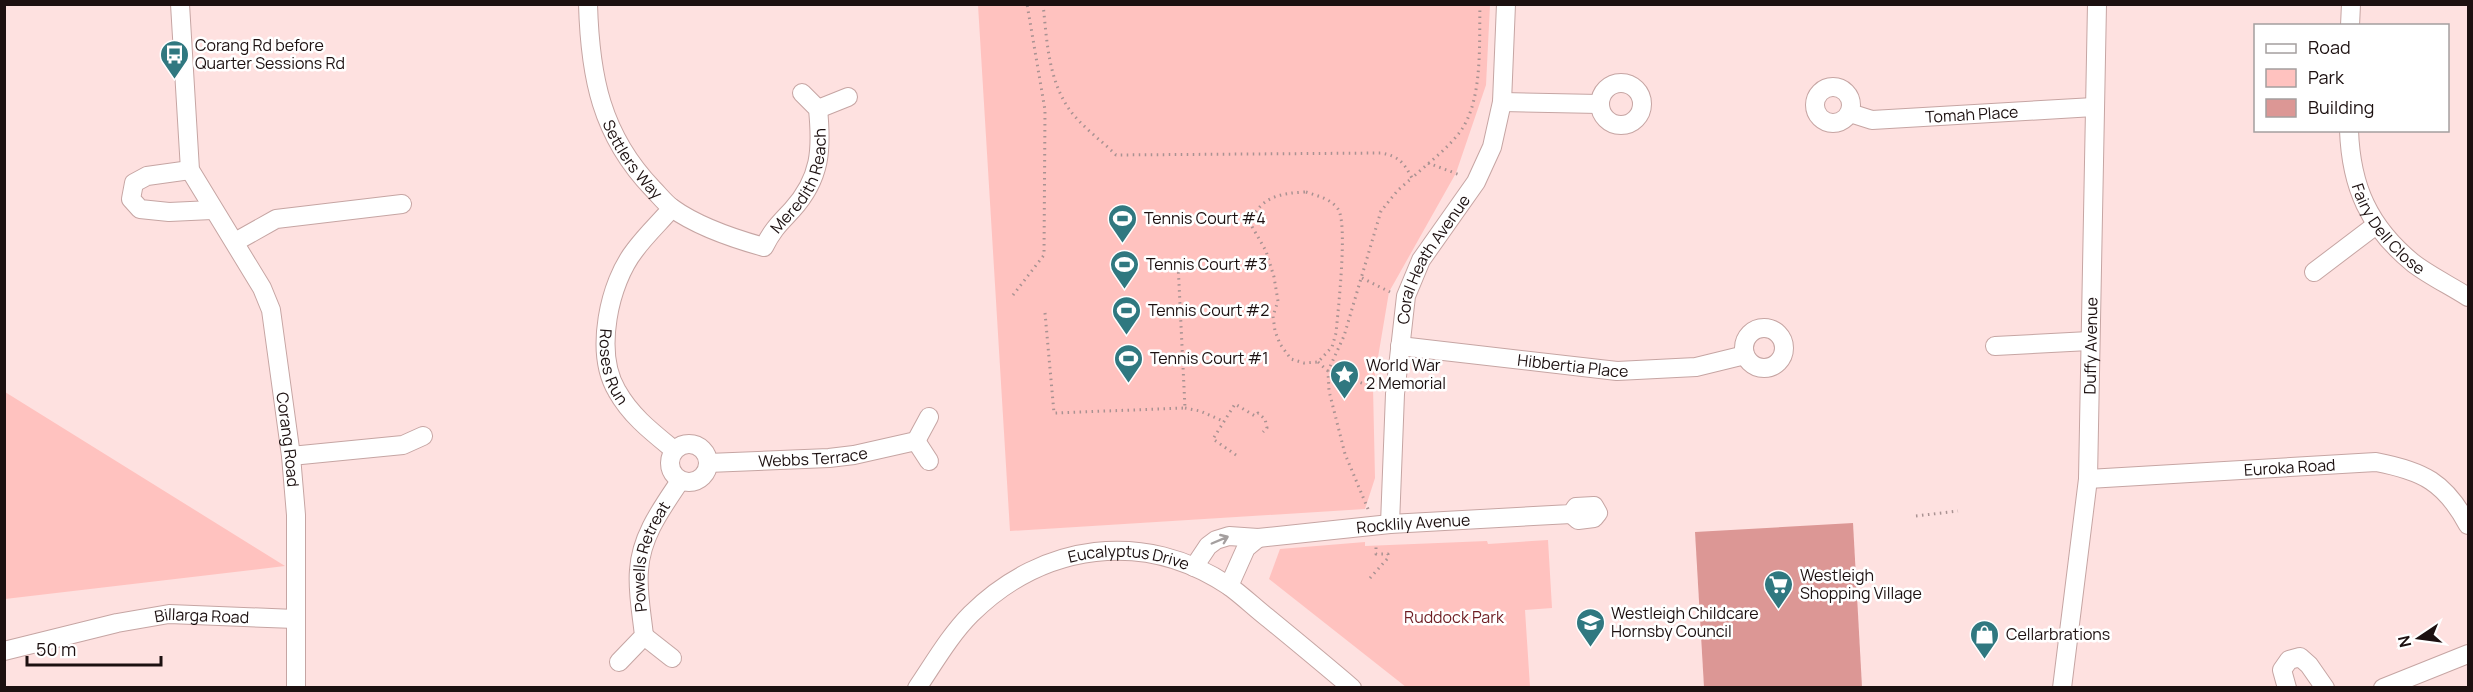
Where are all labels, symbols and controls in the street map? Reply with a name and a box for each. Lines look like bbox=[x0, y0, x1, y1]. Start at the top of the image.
legend bbox=[2254, 24, 2449, 132]
place label: Corang Rd before Quarter Sessions Rd bbox=[195, 34, 345, 74]
text: Road bbox=[2308, 35, 2351, 59]
bus stop icon: Corang Rd before Quarter Sessions Rd bbox=[158, 38, 190, 80]
text: Park bbox=[2308, 65, 2345, 89]
text: Building bbox=[2308, 95, 2374, 119]
street label: Tomah Place bbox=[1925, 100, 2019, 128]
street label: Settlers Way bbox=[598, 116, 668, 204]
street label: Meredith Reach bbox=[765, 128, 831, 238]
street label: Fairy Dell Close bbox=[2347, 180, 2429, 279]
street label: Coral Heath Avenue bbox=[1392, 190, 1475, 325]
sports icon: Tennis Court #4 bbox=[1107, 202, 1139, 244]
place label: Tennis Court #4 bbox=[1144, 207, 1266, 229]
sports icon: Tennis Court #3 bbox=[1109, 248, 1141, 290]
place label: Tennis Court #3 bbox=[1146, 253, 1267, 275]
sports icon: Tennis Court #2 bbox=[1111, 294, 1143, 336]
street label: Duffy Avenue bbox=[2079, 297, 2102, 395]
place label: Tennis Court #2 bbox=[1148, 299, 1269, 321]
street label: Roses Run bbox=[595, 328, 634, 409]
sports icon: Tennis Court #1 bbox=[1113, 342, 1145, 384]
place label: Tennis Court #1 bbox=[1150, 347, 1268, 369]
street label: Hibbertia Place bbox=[1516, 349, 1629, 382]
place label: World War 2 Memorial bbox=[1366, 354, 1446, 394]
place icon: World War 2 Memorial bbox=[1329, 358, 1361, 400]
street label: Corang Road bbox=[271, 391, 305, 488]
street label: Webbs Terrace bbox=[758, 441, 870, 472]
street label: Euroka Road bbox=[2243, 453, 2336, 481]
street label: Powells Retreat bbox=[627, 497, 675, 613]
street label: Rocklily Avenue bbox=[1355, 509, 1471, 538]
one-way arrow bbox=[1211, 534, 1229, 545]
street label: Eucalyptus Drive bbox=[1065, 540, 1193, 575]
place label: Westleigh Shopping Village bbox=[1800, 564, 1922, 604]
supermarket icon: Westleigh Shopping Village bbox=[1763, 568, 1795, 610]
place label: Westleigh Childcare Hornsby Council bbox=[1611, 602, 1759, 642]
street label: Billarga Road bbox=[153, 603, 250, 628]
park label: Ruddock Park bbox=[1404, 606, 1505, 628]
school or university icon: Westleigh Childcare Hornsby Council bbox=[1574, 606, 1606, 648]
north arrow bbox=[2389, 608, 2449, 668]
shop icon: Cellarbrations bbox=[1969, 618, 2001, 660]
place label: Cellarbrations bbox=[2006, 623, 2110, 645]
scale bar bbox=[27, 629, 160, 667]
text: N bbox=[2392, 633, 2416, 649]
text: 50 m bbox=[36, 637, 76, 661]

